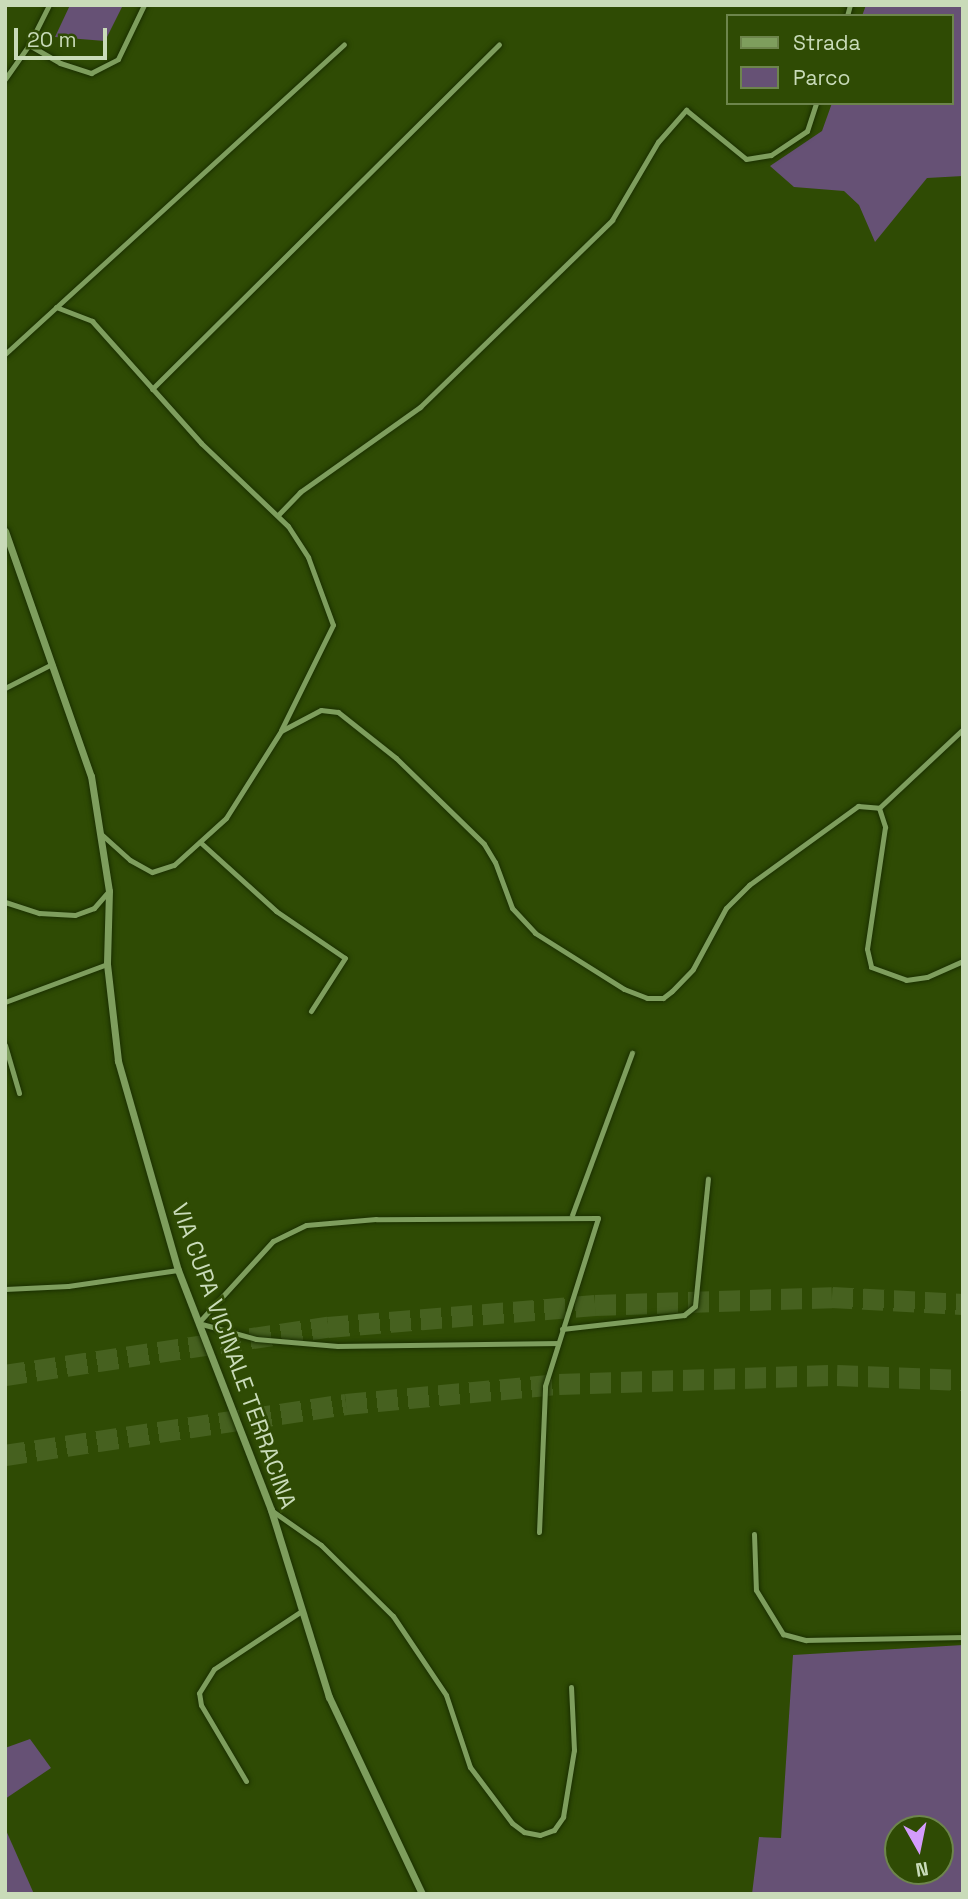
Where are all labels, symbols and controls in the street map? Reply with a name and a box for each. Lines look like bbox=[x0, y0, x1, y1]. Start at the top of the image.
scale bar bbox=[18, 14, 110, 58]
legend bbox=[726, 14, 954, 105]
text: 20 m bbox=[27, 26, 77, 53]
text: Strada bbox=[793, 29, 860, 56]
text: Parco bbox=[793, 64, 851, 91]
street label: VIA CUPA VICINALE TERRACINA bbox=[166, 1199, 302, 1513]
north arrow bbox=[884, 1815, 954, 1885]
text: N bbox=[914, 1856, 930, 1883]

